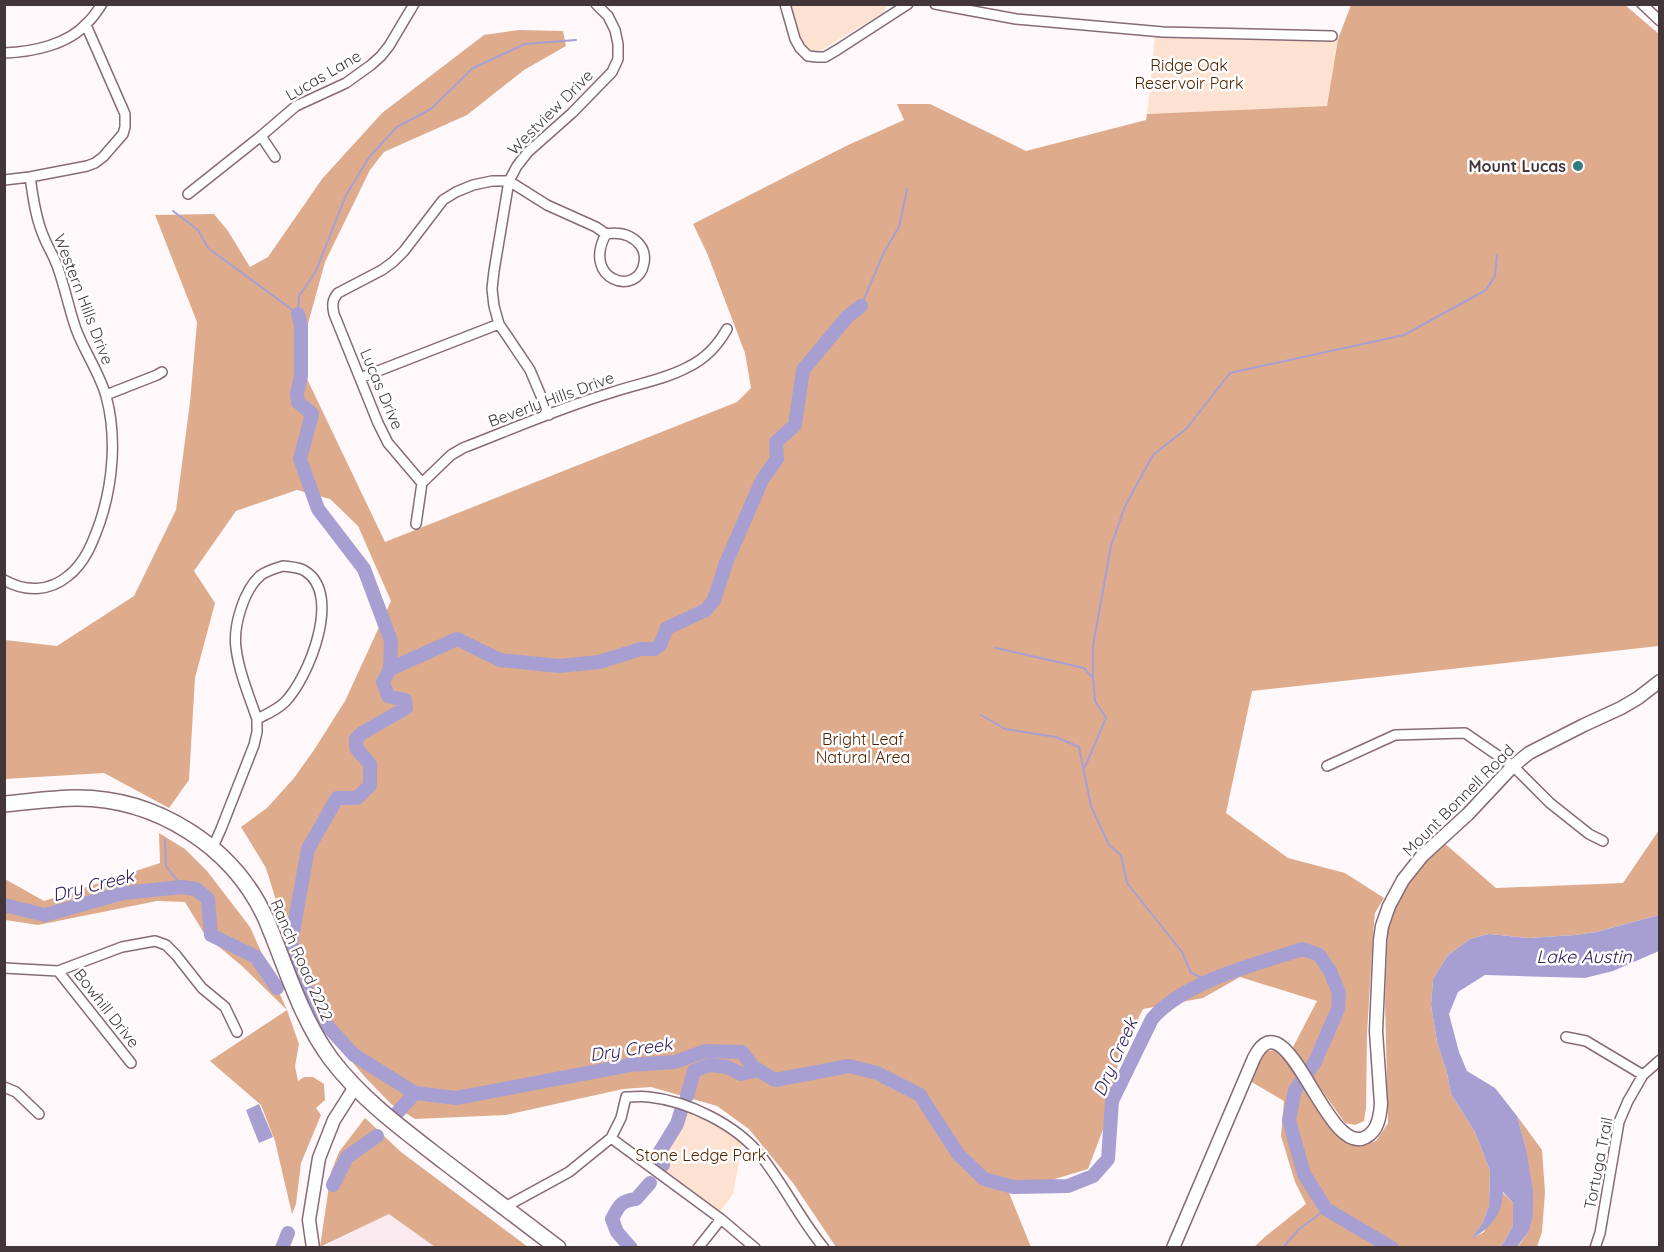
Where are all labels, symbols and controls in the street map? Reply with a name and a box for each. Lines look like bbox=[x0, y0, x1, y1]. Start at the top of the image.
street label: Lucas Lane bbox=[282, 45, 364, 105]
park label: Ridge Oak Reservoir Park bbox=[1134, 55, 1244, 93]
street label: Westview Drive bbox=[503, 65, 597, 159]
place label: Mount Lucas bbox=[1468, 156, 1566, 176]
marker: Mount Lucas bbox=[1571, 159, 1585, 173]
street label: Western Hills Drive bbox=[50, 231, 118, 367]
street label: Lucas Drive bbox=[356, 346, 408, 432]
street label: Beverly Hills Drive bbox=[485, 367, 617, 431]
park label: Bright Leaf Natural Area bbox=[816, 729, 910, 767]
street label: Mount Bonnell Road bbox=[1398, 740, 1518, 860]
water label: Dry Creek bbox=[50, 863, 138, 906]
street label: Ranch Road 2222 bbox=[266, 896, 338, 1024]
water label: Lake Austin bbox=[1536, 945, 1632, 968]
street label: Bowhill Drive bbox=[70, 964, 144, 1052]
water label: Dry Creek bbox=[1088, 1013, 1143, 1100]
water label: Dry Creek bbox=[588, 1032, 675, 1066]
street label: Tortuga Trail bbox=[1579, 1115, 1617, 1211]
park label: Stone Ledge Park bbox=[636, 1145, 766, 1165]

